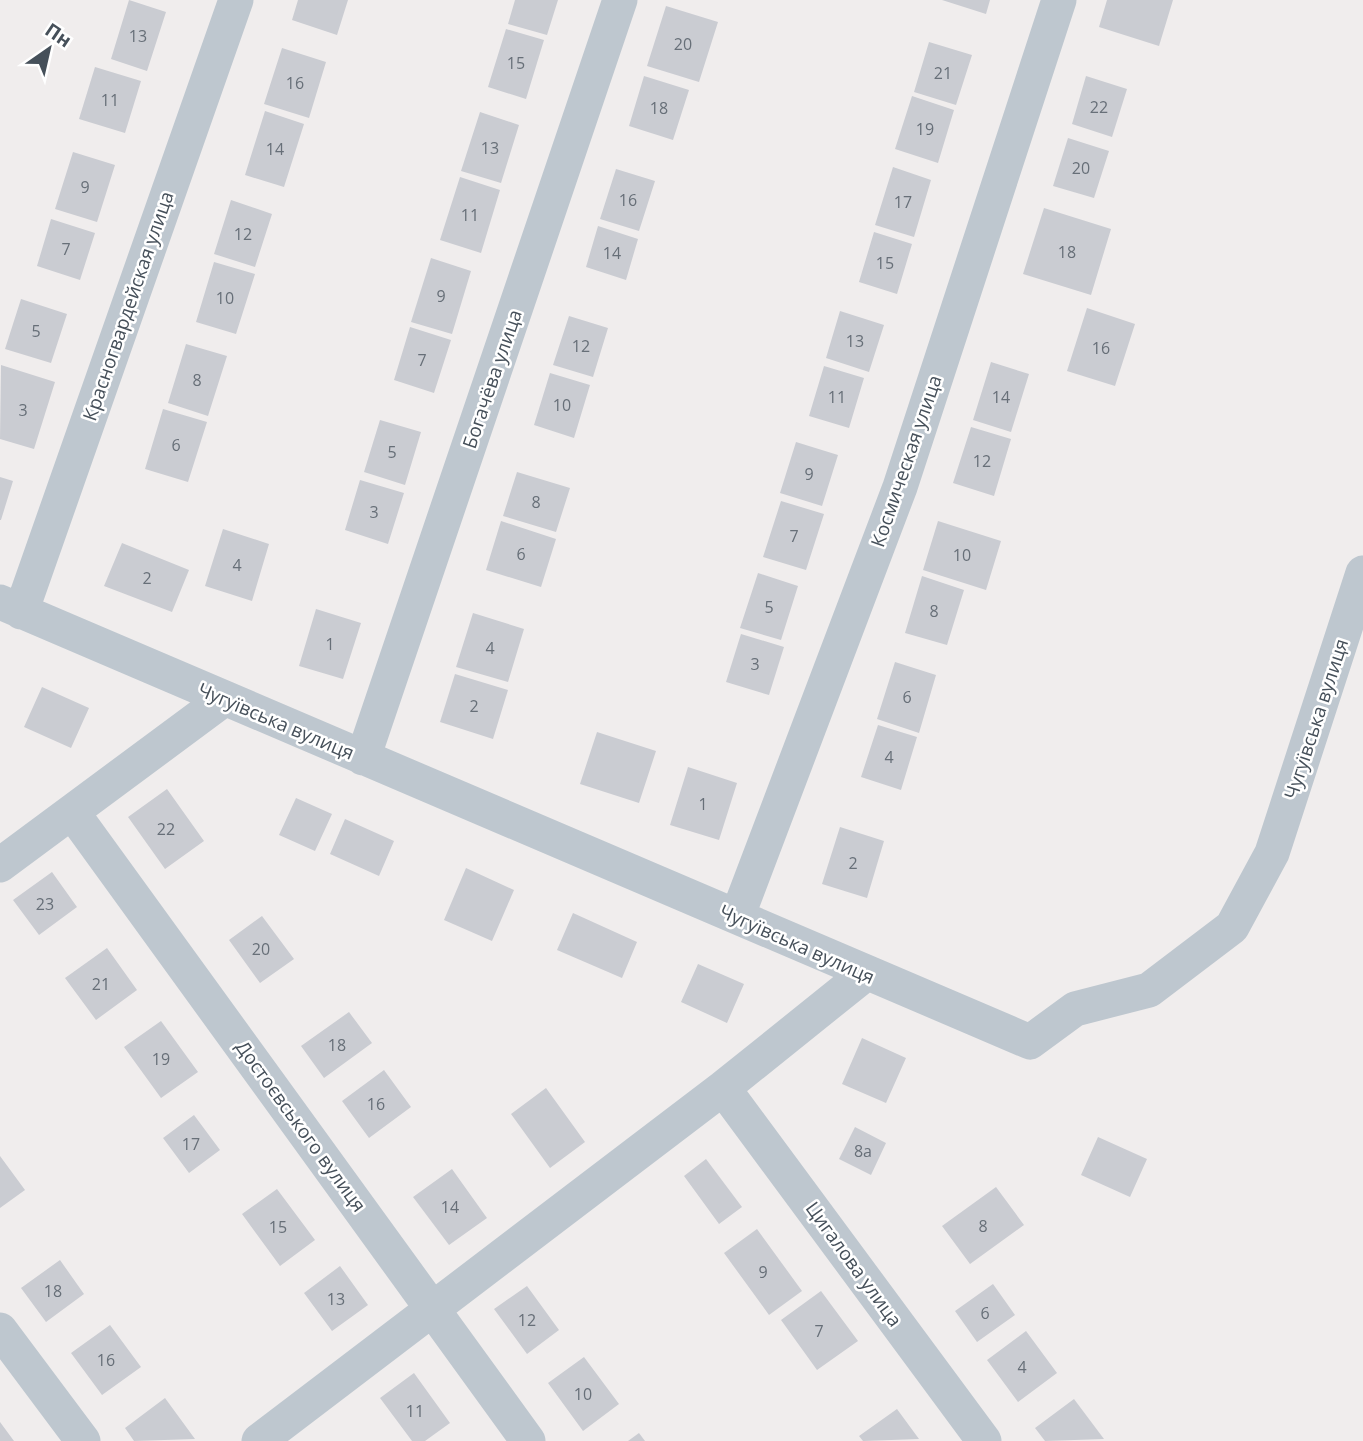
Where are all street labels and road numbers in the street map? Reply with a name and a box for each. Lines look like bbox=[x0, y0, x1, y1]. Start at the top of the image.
street label: Красногвардейская улица bbox=[76, 188, 180, 424]
street label: Богачёва улица bbox=[456, 306, 528, 452]
street label: Космическая улица bbox=[864, 372, 948, 550]
street label: Чугуївська вулиця bbox=[1278, 635, 1354, 803]
street label: Чугуївська вулиця bbox=[194, 676, 358, 766]
street label: Чугуївська вулиця bbox=[715, 898, 879, 990]
street label: Достоєвського вулиця bbox=[230, 1035, 372, 1217]
street label: Цигалова улица bbox=[800, 1196, 908, 1332]

